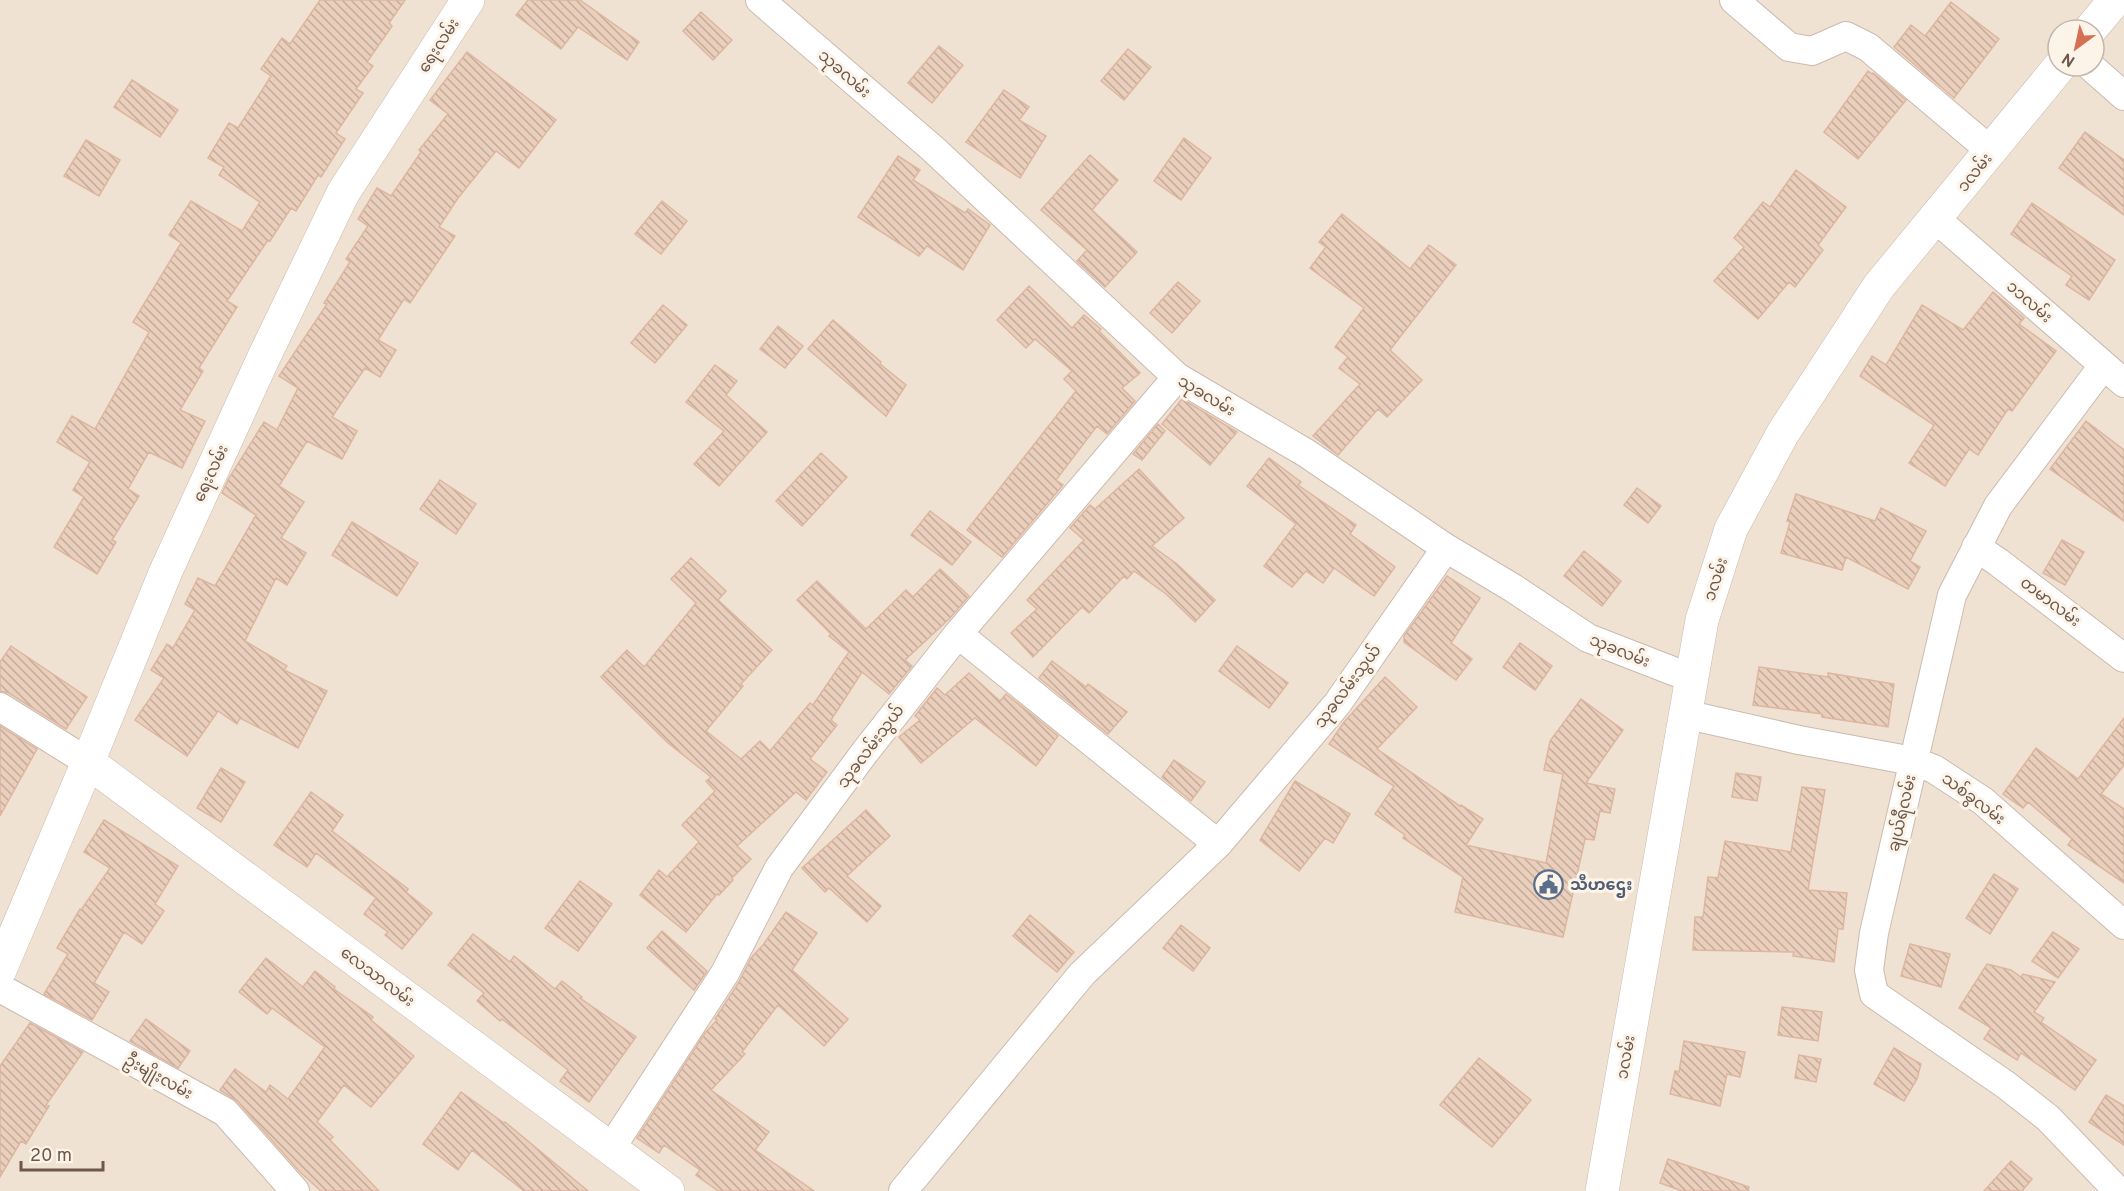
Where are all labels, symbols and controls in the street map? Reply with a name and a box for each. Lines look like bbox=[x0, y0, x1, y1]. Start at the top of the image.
street label: ရေးလမ်း bbox=[412, 14, 466, 78]
north arrow bbox=[2046, 18, 2106, 78]
street label: သုခလမ်း bbox=[811, 44, 876, 105]
text: N bbox=[2059, 47, 2079, 70]
street label: ၁လမ်း bbox=[1951, 148, 1997, 197]
street label: ၁၁လမ်း bbox=[2002, 275, 2058, 328]
street label: သုခလမ်း bbox=[1172, 369, 1240, 424]
street label: ရေးလမ်း bbox=[187, 441, 236, 506]
street label: ၁လမ်း bbox=[1698, 555, 1733, 604]
street label: တမာလမ်း bbox=[2016, 571, 2086, 632]
street label: သုခလမ်း bbox=[1585, 628, 1653, 676]
street label: သုခလမ်းသွယ် bbox=[1308, 640, 1389, 735]
street label: သုခလမ်းသွယ် bbox=[831, 700, 912, 795]
street label: သစ်ခွလမ်း bbox=[1936, 767, 2010, 831]
street label: ချယ်ရီလမ်း bbox=[1881, 772, 1923, 854]
public building icon: သီဟဌေး bbox=[1533, 868, 1565, 900]
place label: သီဟဌေး bbox=[1570, 873, 1632, 898]
street label: လေသာလမ်း bbox=[336, 941, 420, 1012]
street label: ၁လမ်း bbox=[1610, 1033, 1641, 1081]
street label: ဦးမျိုးလမ်း bbox=[119, 1048, 197, 1106]
scale bar bbox=[21, 1134, 104, 1172]
text: 20 m bbox=[30, 1145, 72, 1168]

